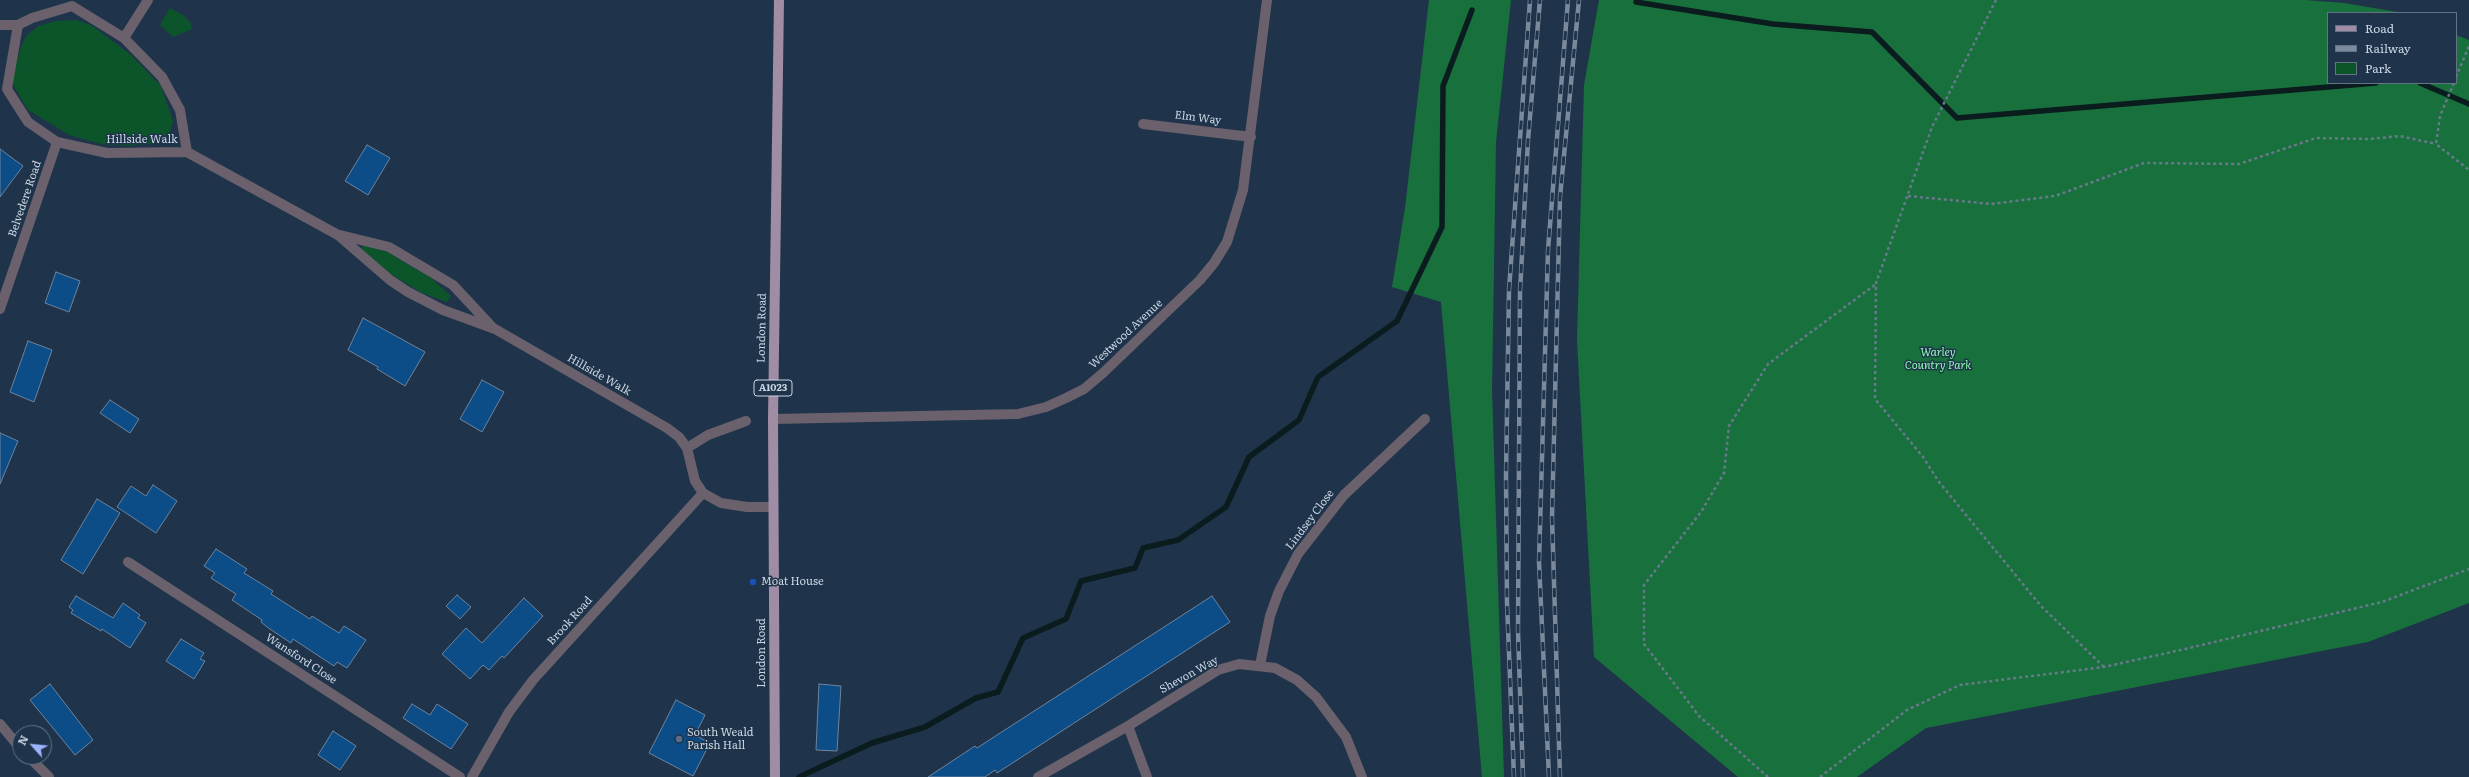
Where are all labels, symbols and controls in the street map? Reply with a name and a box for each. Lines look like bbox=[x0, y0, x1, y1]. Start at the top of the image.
legend bbox=[2327, 12, 2457, 84]
text: Road bbox=[2365, 19, 2394, 37]
text: Railway bbox=[2365, 39, 2411, 57]
text: Park bbox=[2365, 59, 2391, 77]
street label: Elm Way bbox=[1174, 109, 1222, 127]
street label: Hillside Walk bbox=[106, 133, 178, 147]
street label: Belvedere Road bbox=[6, 159, 44, 239]
street label: London Road bbox=[755, 293, 769, 363]
street label: Westwood Avenue bbox=[1087, 297, 1165, 371]
park label: Warley Country Park bbox=[1905, 346, 1971, 372]
street label: Hillside Walk bbox=[565, 351, 633, 399]
road number: A1023 bbox=[754, 380, 792, 396]
street label: Lindsey Close bbox=[1283, 487, 1337, 553]
place label: Moat House bbox=[761, 575, 824, 589]
marker: Moat House bbox=[748, 577, 758, 587]
street label: Brook Road bbox=[545, 594, 595, 648]
street label: London Road bbox=[755, 618, 769, 688]
street label: Wansford Close bbox=[263, 631, 339, 687]
street label: Shevon Way bbox=[1157, 653, 1221, 697]
north arrow bbox=[12, 725, 52, 765]
place label: South Weald Parish Hall bbox=[687, 726, 754, 752]
text: N bbox=[13, 732, 31, 748]
marker: South Weald Parish Hall bbox=[674, 734, 684, 744]

